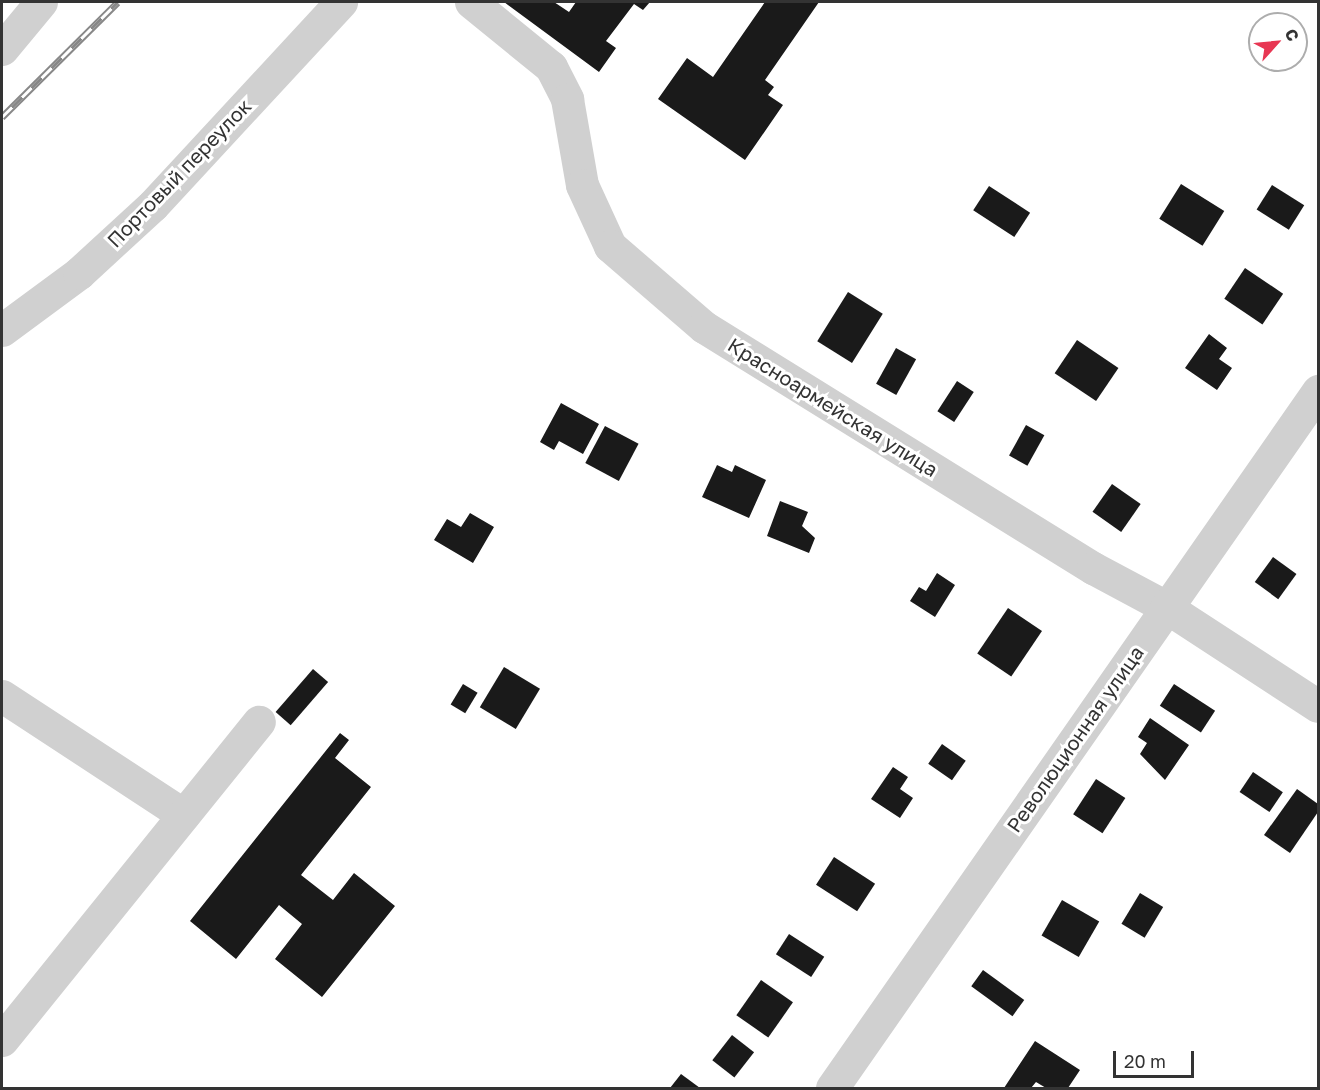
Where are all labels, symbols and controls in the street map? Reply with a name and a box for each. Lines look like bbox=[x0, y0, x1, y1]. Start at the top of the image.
north arrow bbox=[1248, 12, 1308, 72]
text: С bbox=[1281, 25, 1304, 44]
street label: Портовый переулок bbox=[102, 94, 256, 252]
street label: Красноармейская улица bbox=[724, 332, 942, 482]
street label: Революционная улица bbox=[1001, 641, 1149, 837]
scale bar bbox=[1116, 1039, 1197, 1077]
text: 20 m bbox=[1124, 1050, 1166, 1072]

